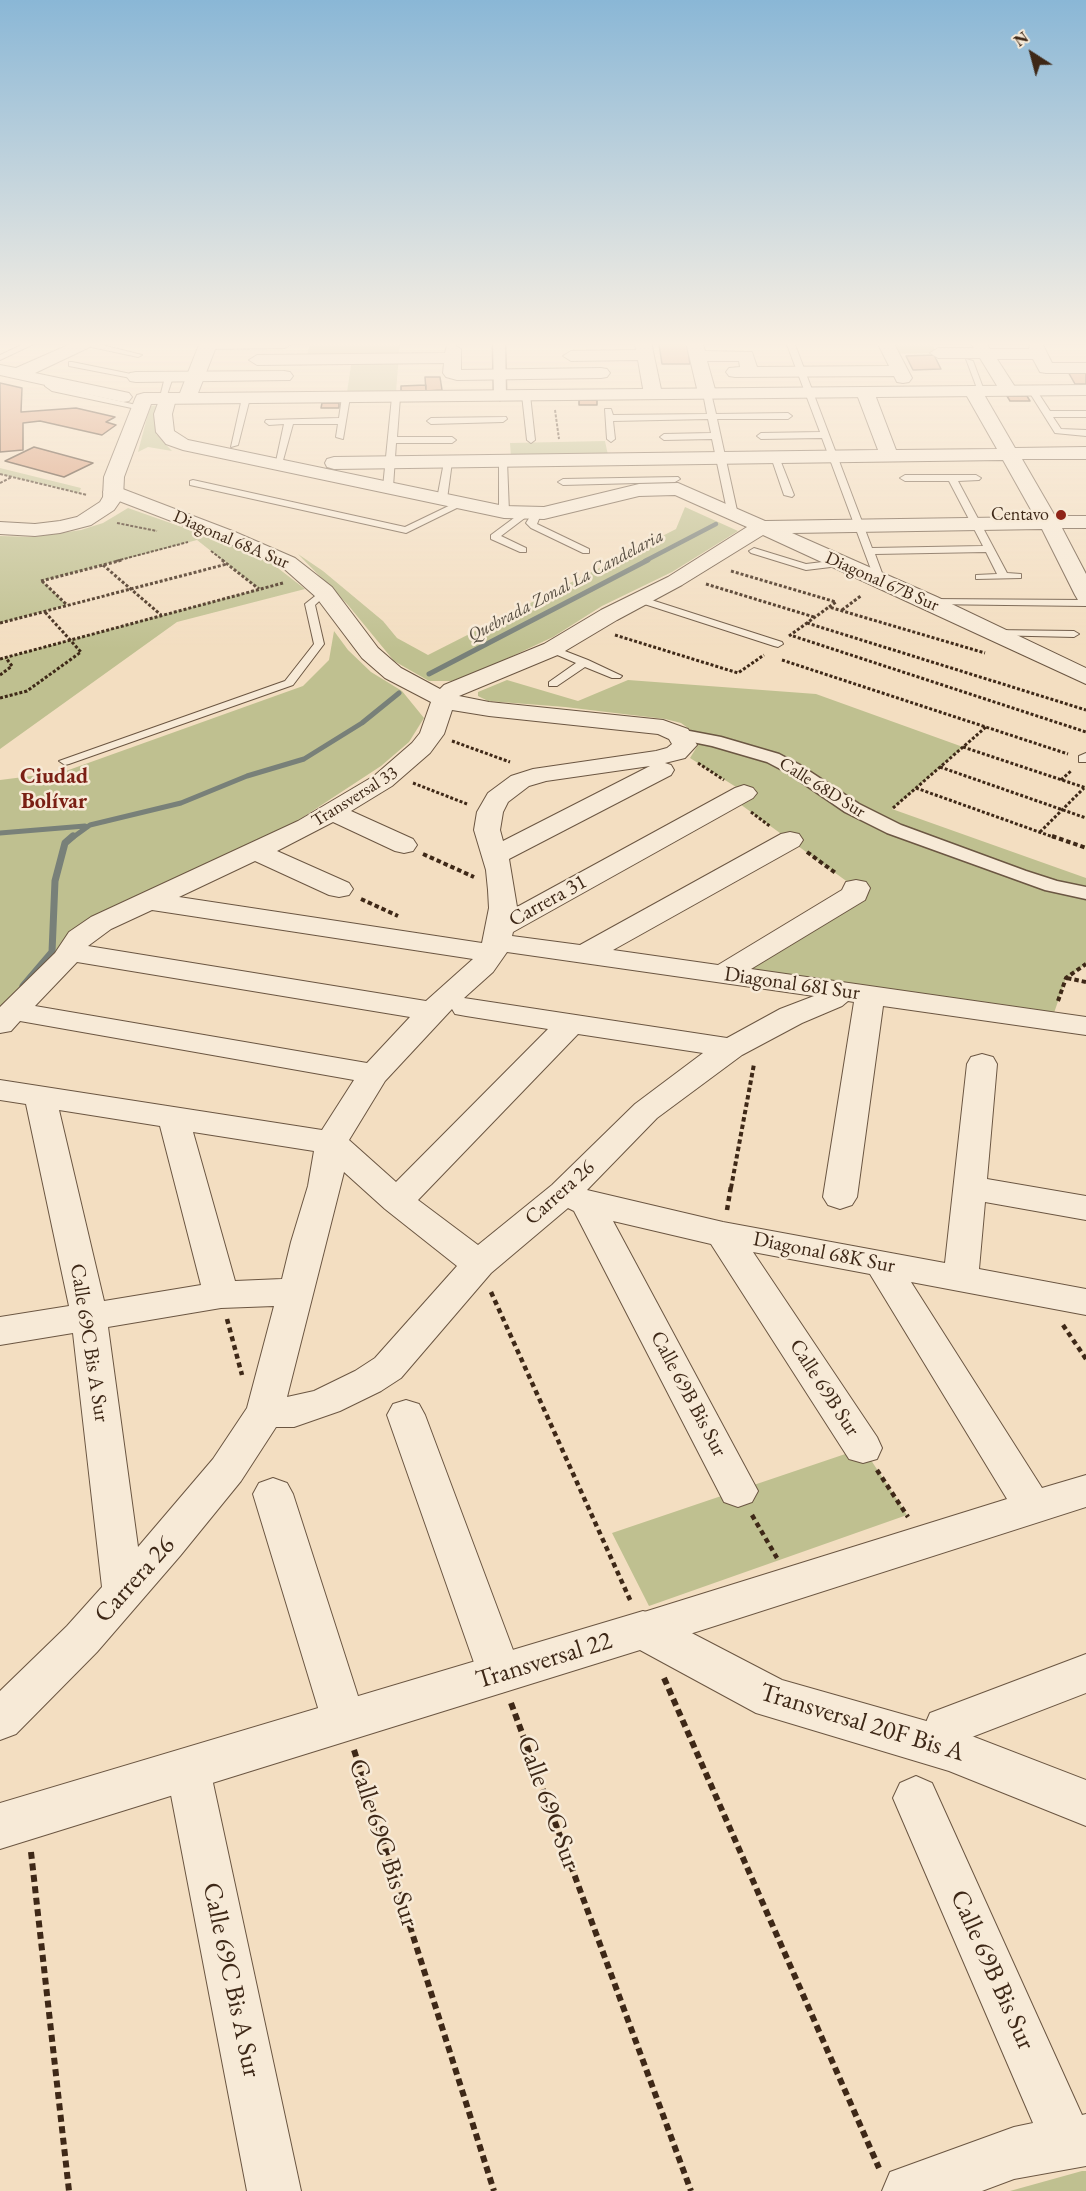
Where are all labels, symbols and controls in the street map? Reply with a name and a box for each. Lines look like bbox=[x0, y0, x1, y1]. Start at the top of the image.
north arrow bbox=[1002, 24, 1062, 84]
text: N bbox=[1010, 27, 1033, 51]
place label: Centavo bbox=[991, 504, 1049, 526]
street label: Diagonal 68A Sur bbox=[170, 506, 292, 574]
marker: Centavo bbox=[1054, 508, 1068, 522]
water label: Quebrada Zonal La Candelaria bbox=[464, 525, 668, 647]
street label: Diagonal 67B Sur bbox=[822, 547, 942, 617]
street label: Calle 68D Sur bbox=[775, 753, 869, 823]
street label: Transversal 33 bbox=[308, 762, 402, 832]
district label: Ciudad Bolívar bbox=[20, 764, 88, 816]
street label: Carrera 31 bbox=[505, 869, 591, 933]
street label: Diagonal 68I Sur bbox=[722, 962, 862, 1006]
street label: Carrera 26 bbox=[520, 1155, 600, 1231]
street label: Diagonal 68K Sur bbox=[751, 1227, 897, 1279]
street label: Calle 69C Bis A Sur bbox=[64, 1262, 114, 1424]
street label: Calle 69B Bis Sur bbox=[644, 1327, 732, 1461]
street label: Calle 69B Sur bbox=[783, 1335, 865, 1441]
street label: Carrera 26 bbox=[88, 1530, 182, 1630]
street label: Transversal 22 bbox=[472, 1626, 616, 1696]
street label: Transversal 20F Bis A bbox=[756, 1677, 968, 1769]
street label: Calle 69C Sur bbox=[509, 1732, 587, 1874]
street label: Calle 69C Bis Sur bbox=[341, 1755, 425, 1931]
street label: Calle 69C Bis A Sur bbox=[195, 1880, 267, 2080]
street label: Calle 69B Bis Sur bbox=[943, 1885, 1041, 2055]

